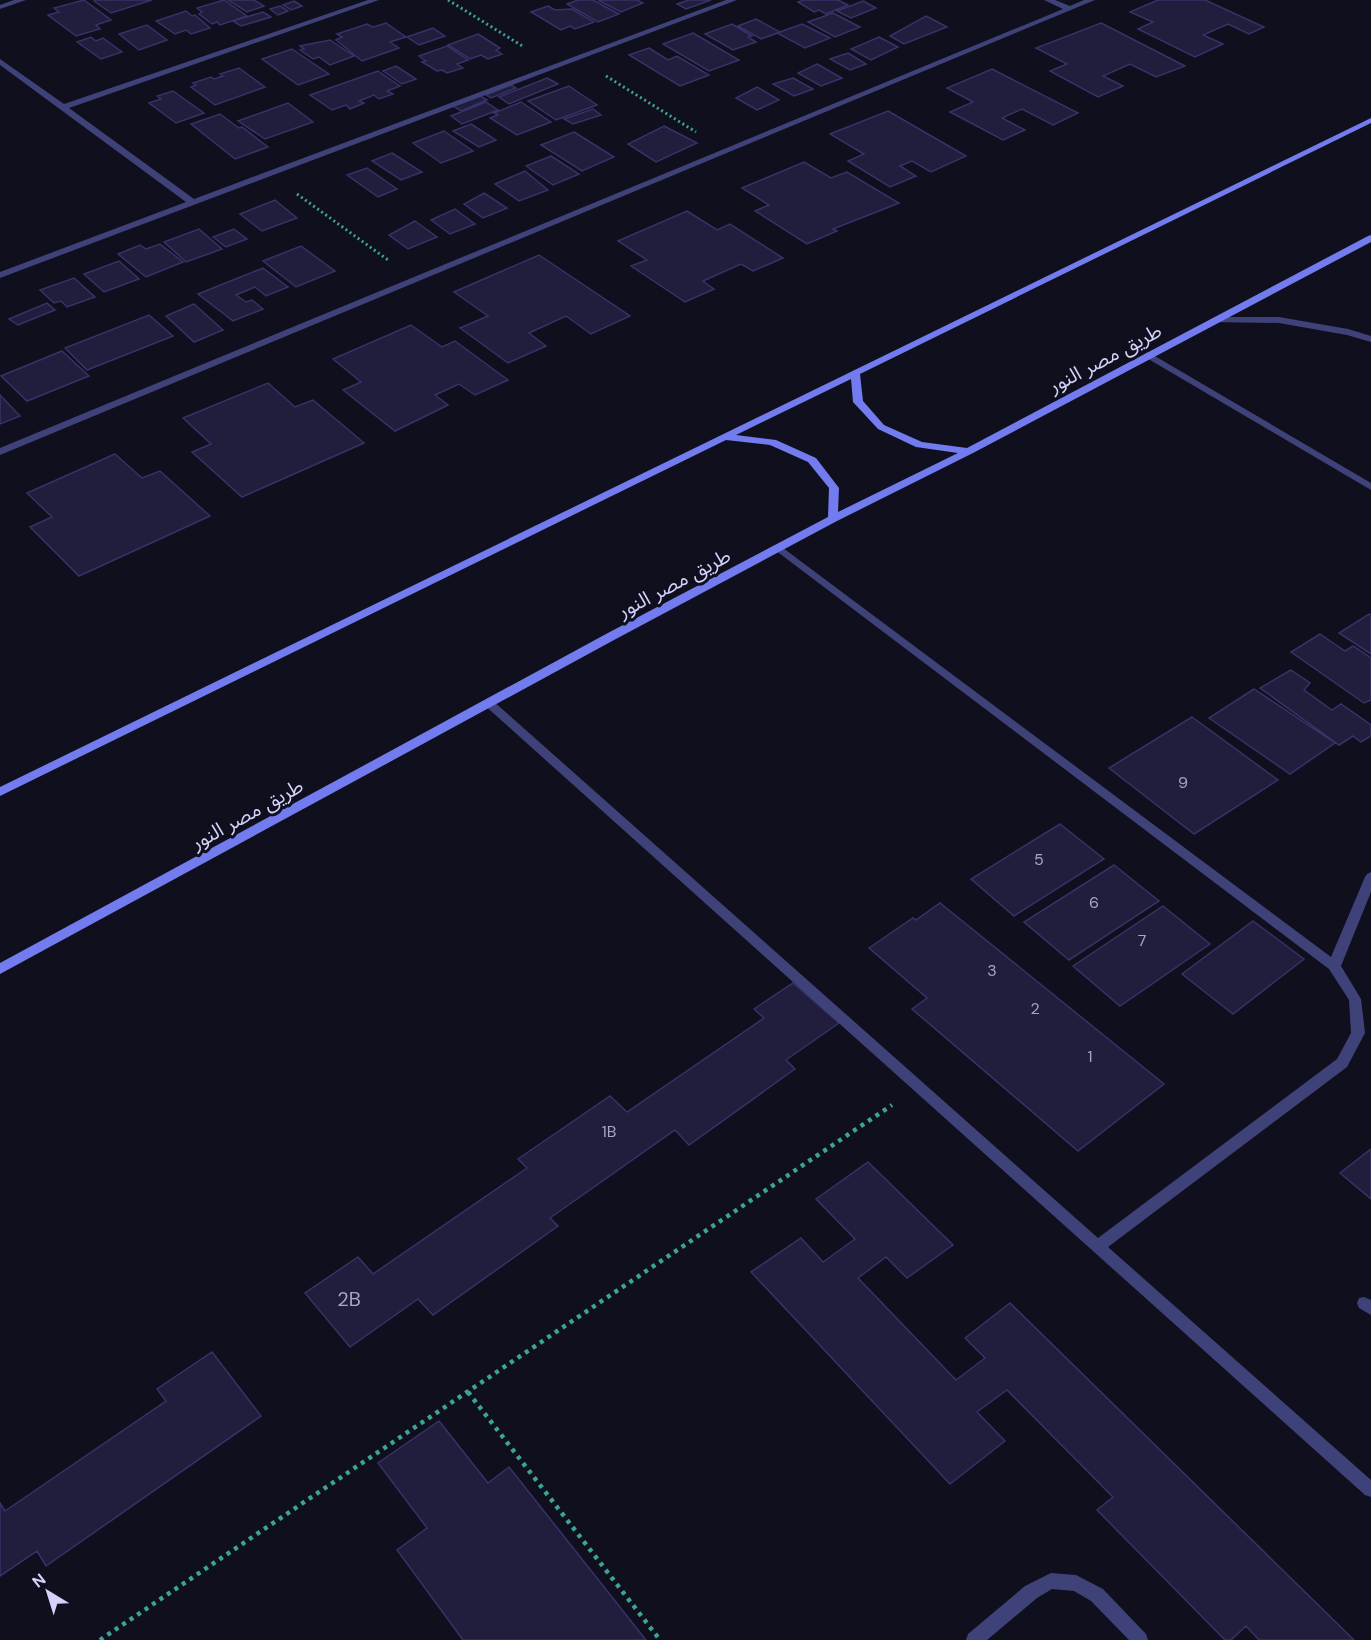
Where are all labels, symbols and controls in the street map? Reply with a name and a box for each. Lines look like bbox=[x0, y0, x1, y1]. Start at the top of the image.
street label: طريق مصر النور bbox=[1043, 317, 1166, 399]
street label: طريق مصر النور bbox=[612, 542, 735, 624]
street label: طريق مصر النور bbox=[185, 772, 308, 856]
house number: 9 bbox=[1178, 772, 1188, 793]
house number: 5 bbox=[1034, 849, 1044, 870]
house number: 6 bbox=[1089, 892, 1099, 913]
house number: 7 bbox=[1138, 930, 1146, 951]
house number: 3 bbox=[987, 960, 997, 981]
house number: 2 bbox=[1030, 998, 1040, 1019]
house number: 1 bbox=[1088, 1046, 1093, 1067]
house number: 1B bbox=[602, 1121, 616, 1142]
house number: 2B bbox=[337, 1286, 361, 1312]
north arrow bbox=[18, 1562, 78, 1622]
text: N bbox=[28, 1569, 50, 1592]

